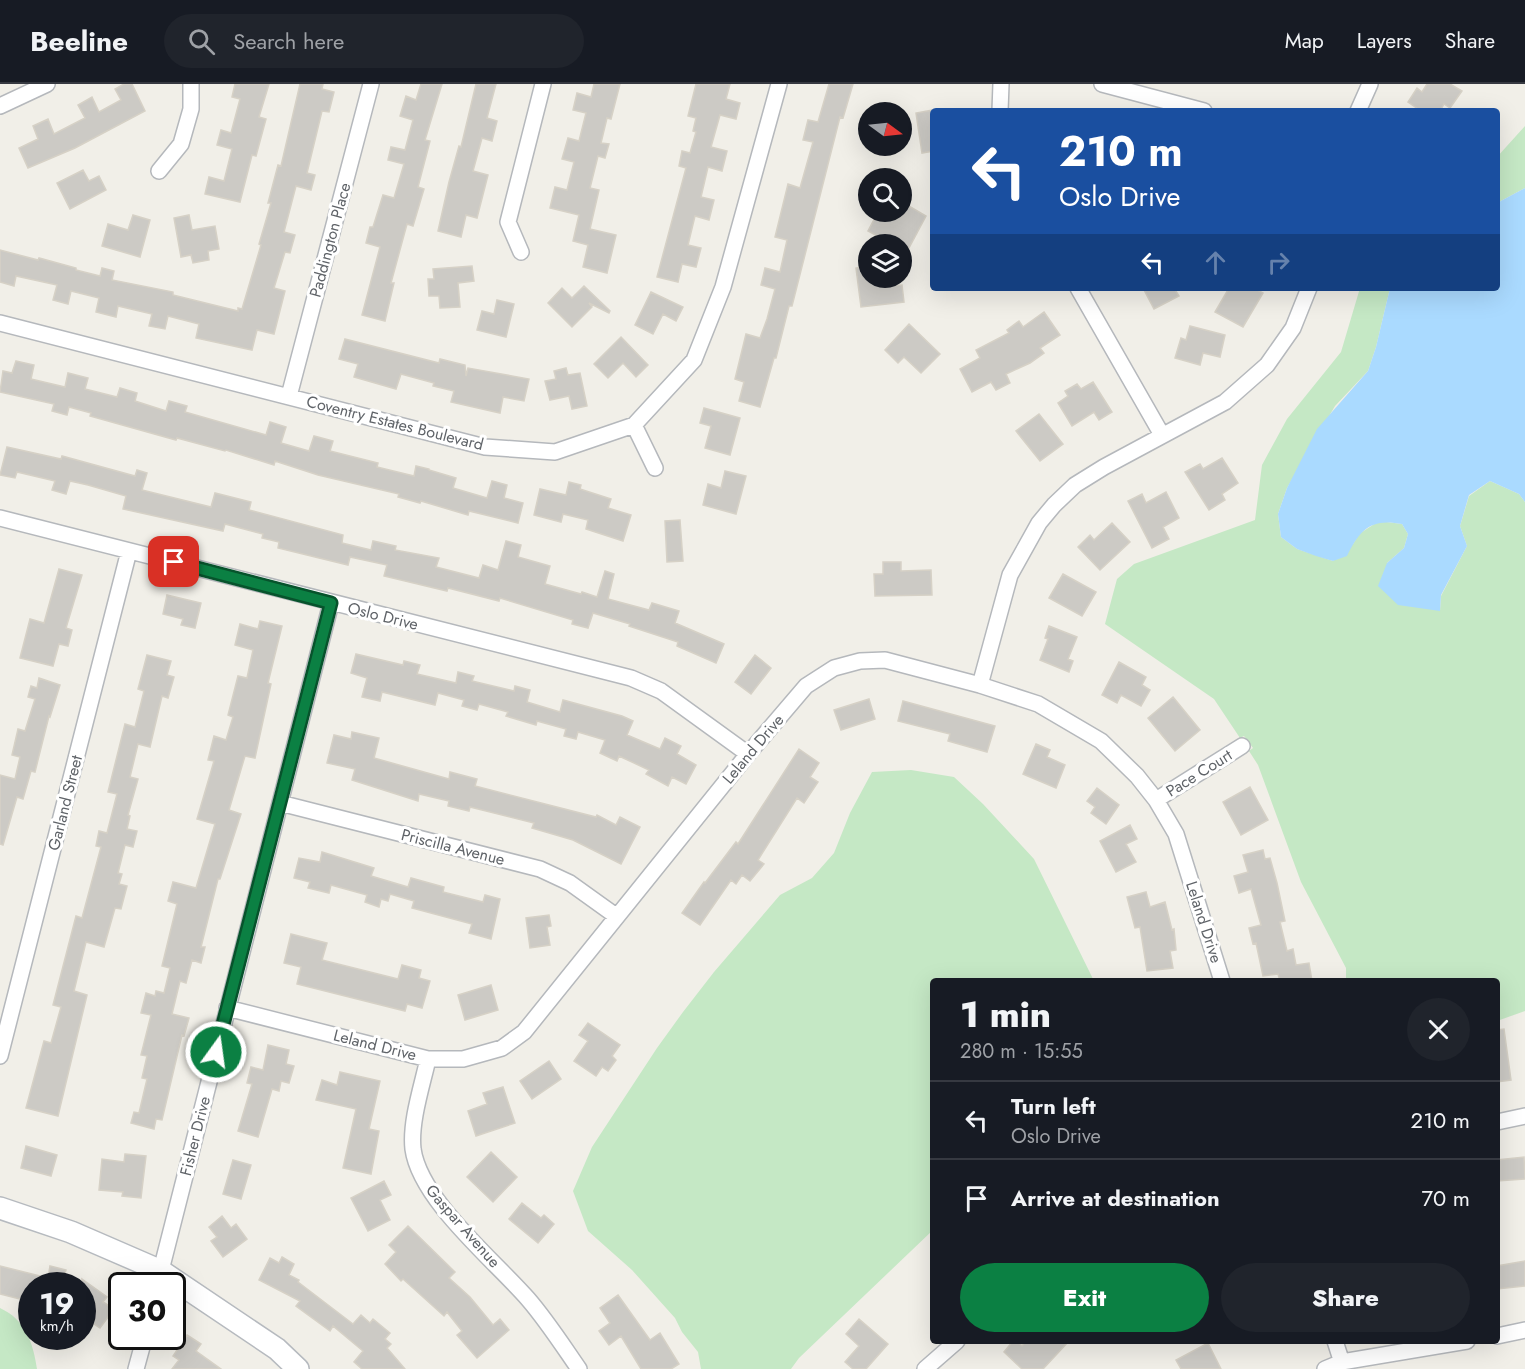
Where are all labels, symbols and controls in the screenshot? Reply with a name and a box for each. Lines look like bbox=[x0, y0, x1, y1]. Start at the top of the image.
search box bbox=[164, 14, 584, 68]
text: Beeline bbox=[30, 21, 128, 62]
icon: search bbox=[185, 25, 218, 58]
text: Search here bbox=[233, 25, 344, 57]
text: Map bbox=[1285, 26, 1324, 56]
text: Layers bbox=[1357, 26, 1412, 56]
text: Share bbox=[1445, 26, 1495, 56]
north arrow bbox=[858, 102, 912, 156]
map controls bbox=[858, 102, 912, 288]
text: 210 m bbox=[1059, 121, 1183, 182]
icon: left bbox=[960, 132, 1038, 210]
button: search bbox=[858, 168, 912, 222]
text: Oslo Drive bbox=[1059, 177, 1180, 216]
street label: Paddington Place bbox=[304, 180, 356, 300]
button: layers bbox=[858, 234, 912, 288]
icon: left bbox=[1136, 246, 1169, 279]
icon: ahead bbox=[1199, 246, 1232, 279]
icon: right bbox=[1262, 246, 1295, 279]
street label: Coventry Estates Boulevard bbox=[304, 390, 486, 456]
pin bbox=[148, 536, 199, 587]
icon: arrive bbox=[157, 545, 190, 578]
street label: Oslo Drive bbox=[345, 596, 421, 636]
street label: Leland Drive bbox=[717, 709, 789, 789]
street label: Pace Court bbox=[1161, 744, 1237, 802]
street label: Garland Street bbox=[42, 753, 88, 853]
street label: Priscilla Avenue bbox=[399, 823, 507, 871]
street label: Leland Drive bbox=[1180, 878, 1228, 966]
text: 1 min bbox=[960, 988, 1051, 1040]
button: close bbox=[1407, 998, 1470, 1061]
position arrow bbox=[184, 1020, 248, 1084]
street label: Leland Drive bbox=[331, 1024, 419, 1066]
text: 280 m · 15:55 bbox=[960, 1037, 1083, 1066]
text: Turn left bbox=[1011, 1090, 1096, 1122]
street label: Fisher Drive bbox=[174, 1094, 216, 1178]
icon: left bbox=[960, 1104, 993, 1137]
text: 210 m bbox=[1411, 1104, 1470, 1136]
text: Oslo Drive bbox=[1011, 1122, 1101, 1151]
street label: Gaspar Avenue bbox=[420, 1179, 506, 1273]
icon: arrive bbox=[960, 1182, 993, 1215]
text: Arrive at destination bbox=[1011, 1182, 1220, 1214]
text: 70 m bbox=[1421, 1182, 1470, 1214]
button: Exit bbox=[960, 1263, 1209, 1332]
button: Share bbox=[1221, 1263, 1470, 1332]
speed limit sign: 30 bbox=[108, 1272, 186, 1350]
text: 19 bbox=[39, 1282, 75, 1325]
text: km/h bbox=[40, 1315, 74, 1337]

